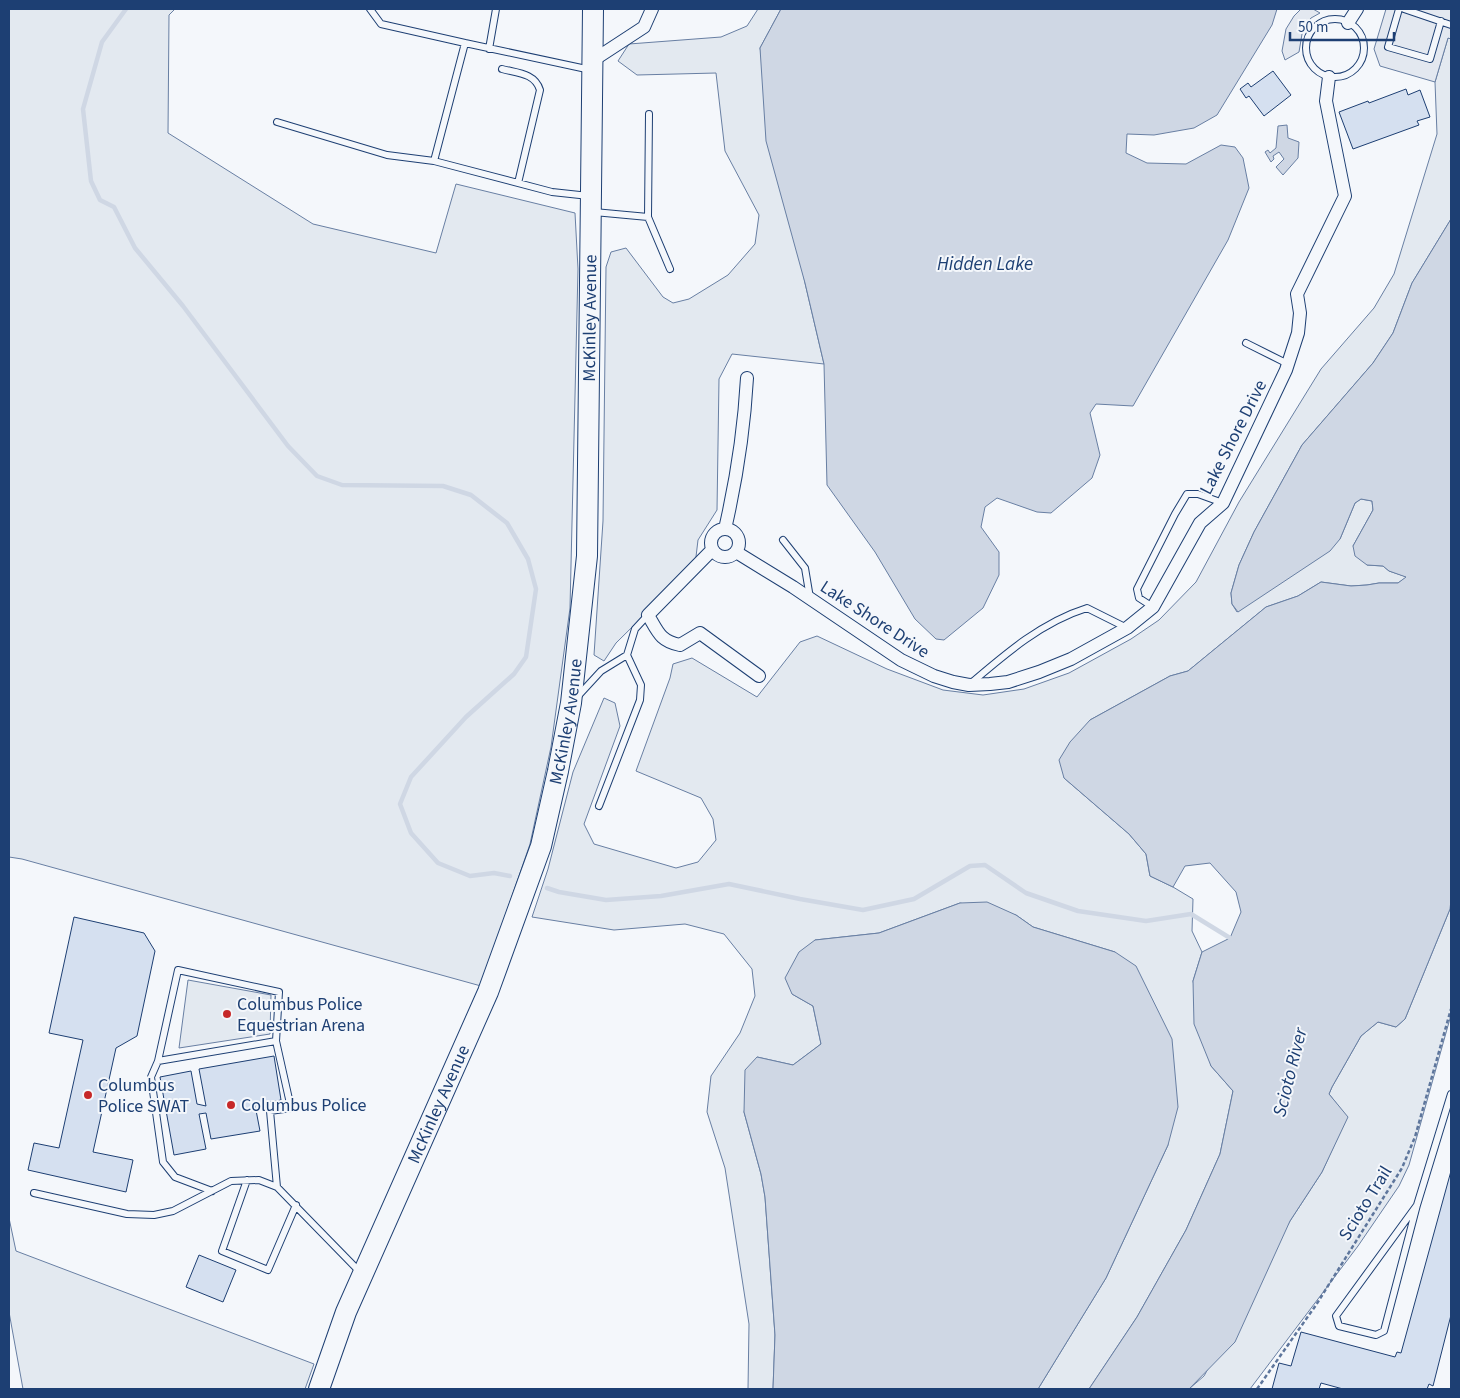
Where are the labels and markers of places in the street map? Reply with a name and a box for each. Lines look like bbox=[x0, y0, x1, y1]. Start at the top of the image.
place label: Columbus Police Equestrian Arena bbox=[237, 992, 365, 1038]
marker: Columbus Police Equestrian Arena bbox=[221, 1008, 233, 1020]
place label: Columbus Police SWAT bbox=[98, 1073, 189, 1119]
marker: Columbus Police SWAT bbox=[82, 1089, 94, 1101]
place label: Columbus Police bbox=[241, 1093, 367, 1118]
marker: Columbus Police bbox=[225, 1099, 237, 1111]

